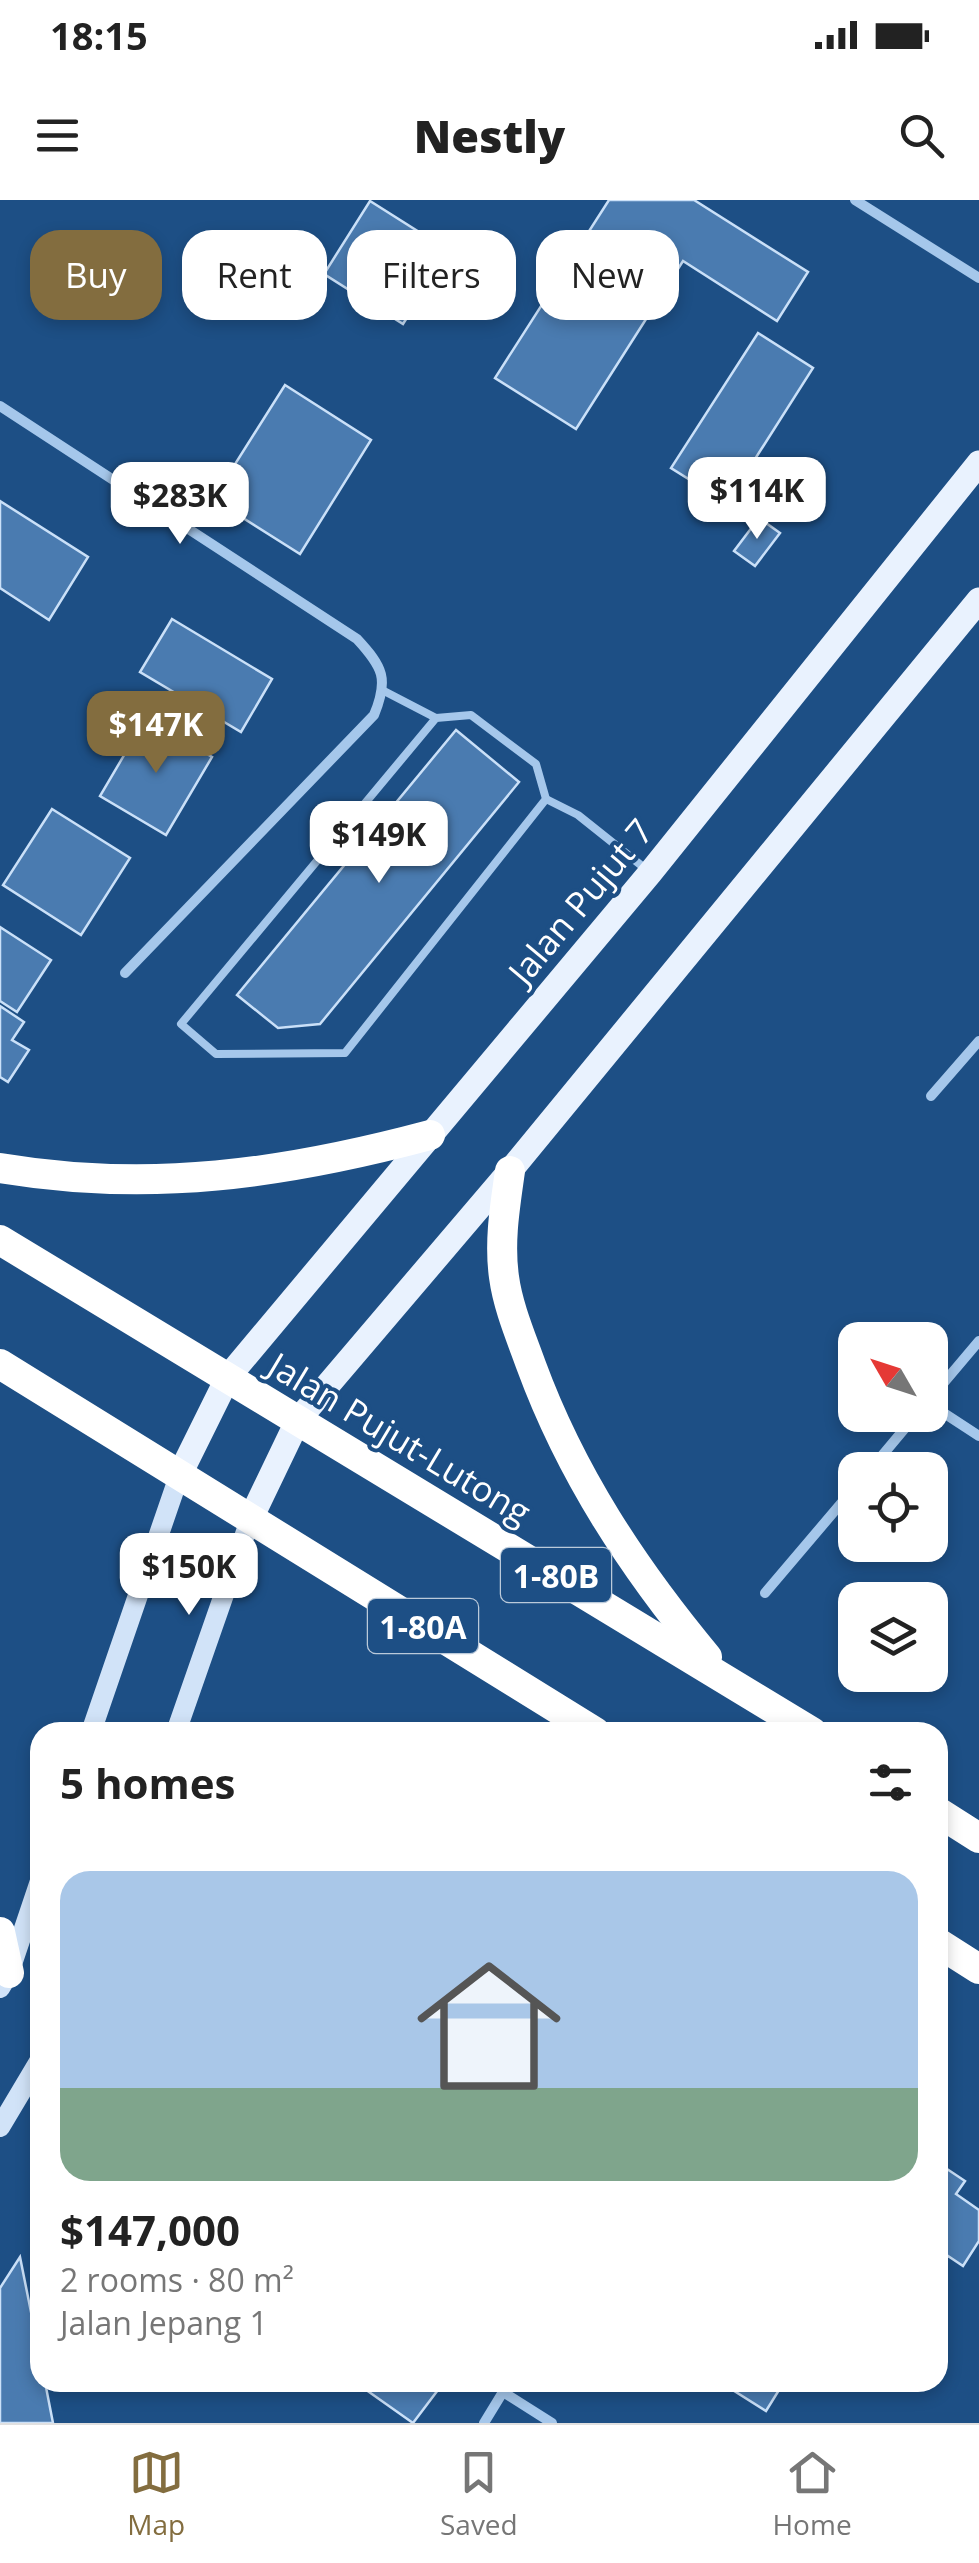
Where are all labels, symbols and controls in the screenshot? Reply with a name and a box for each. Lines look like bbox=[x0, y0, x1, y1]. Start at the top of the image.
text: 18:15 bbox=[50, 9, 148, 61]
text: Nestly bbox=[414, 105, 565, 166]
icon: menu bbox=[30, 108, 85, 163]
icon: search bbox=[894, 108, 949, 163]
chip: Buy bbox=[30, 230, 162, 320]
chip: Rent bbox=[182, 230, 327, 320]
chip: Filters bbox=[347, 230, 516, 320]
chip: New bbox=[536, 230, 679, 320]
pin: $114K bbox=[687, 457, 827, 542]
pin: $283K bbox=[110, 462, 250, 547]
text: $114K bbox=[710, 468, 804, 511]
text: $283K bbox=[133, 473, 227, 516]
pin: $147K bbox=[86, 691, 226, 776]
text: $147K bbox=[109, 702, 203, 745]
pin: $149K bbox=[309, 801, 449, 886]
street label: Jalan Pujut 7 bbox=[495, 808, 663, 996]
text: $149K bbox=[332, 812, 426, 855]
north arrow bbox=[838, 1322, 948, 1432]
map controls bbox=[838, 1322, 948, 1692]
street label: Jalan Pujut-Lutong bbox=[258, 1340, 540, 1535]
button: locate bbox=[838, 1452, 948, 1562]
pin: $150K bbox=[119, 1533, 259, 1618]
text: $150K bbox=[142, 1544, 236, 1587]
road number: 1-80B bbox=[501, 1548, 611, 1602]
button: layers bbox=[838, 1582, 948, 1692]
road number: 1-80A bbox=[368, 1599, 478, 1653]
text: 5 homes bbox=[60, 1754, 235, 1811]
icon: filters bbox=[863, 1755, 918, 1810]
icon: home bbox=[399, 1936, 579, 2116]
text: $147,000 bbox=[60, 2201, 240, 2258]
text: 2 rooms · 80 m² bbox=[60, 2258, 294, 2301]
text: Jalan Jepang 1 bbox=[60, 2301, 268, 2344]
tab: Map bbox=[127, 2445, 185, 2543]
tab: Saved bbox=[440, 2445, 518, 2543]
tab: Home bbox=[772, 2445, 852, 2543]

